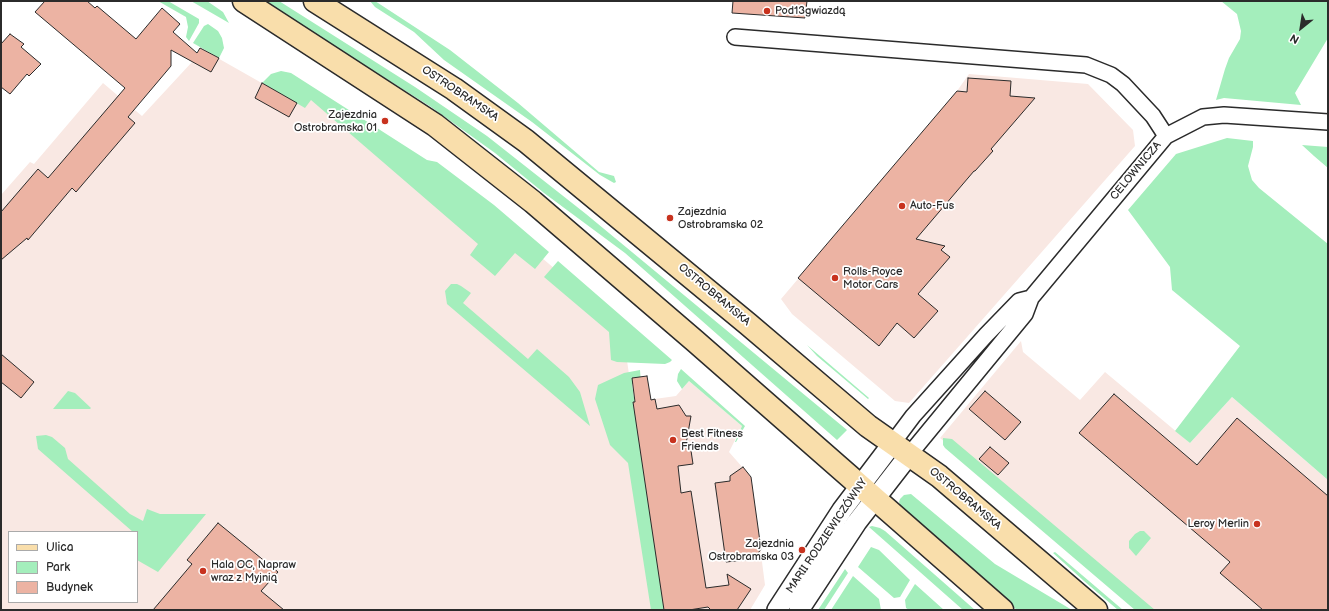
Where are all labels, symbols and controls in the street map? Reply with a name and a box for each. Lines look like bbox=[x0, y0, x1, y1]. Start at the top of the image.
place label: Pod13gwiazdą bbox=[775, 4, 845, 18]
marker: Pod13gwiazdą bbox=[762, 6, 772, 16]
north arrow bbox=[1281, 8, 1321, 48]
text: N bbox=[1288, 31, 1302, 47]
street label: OSTROBRAMSKA bbox=[419, 63, 501, 125]
place label: Zajezdnia Ostrobramska 01 bbox=[294, 108, 377, 134]
marker: Zajezdnia Ostrobramska 01 bbox=[380, 116, 390, 126]
street label: CELOWNICZA bbox=[1108, 139, 1164, 203]
place label: Auto-Fus bbox=[910, 199, 954, 213]
marker: Auto-Fus bbox=[897, 201, 907, 211]
place label: Zajezdnia Ostrobramska 02 bbox=[678, 205, 763, 231]
marker: Zajezdnia Ostrobramska 02 bbox=[665, 213, 675, 223]
street label: OSTROBRAMSKA bbox=[675, 261, 753, 329]
place label: Rolls-Royce Motor Cars bbox=[843, 265, 902, 291]
marker: Rolls-Royce Motor Cars bbox=[830, 273, 840, 283]
place label: Best Fitness Friends bbox=[681, 427, 743, 453]
marker: Best Fitness Friends bbox=[668, 435, 678, 445]
street label: OSTROBRAMSKA bbox=[926, 465, 1004, 533]
street label: MARII RODZIEWICZÓWNY bbox=[784, 476, 870, 596]
place label: Leroy Merlin bbox=[1187, 517, 1249, 531]
marker: Leroy Merlin bbox=[1252, 519, 1262, 529]
legend bbox=[8, 531, 138, 603]
place label: Zajezdnia Ostrobramska 03 bbox=[708, 537, 794, 563]
text: Ulica bbox=[46, 540, 73, 555]
marker: Zajezdnia Ostrobramska 03 bbox=[797, 545, 807, 555]
place label: Hala OC, Napraw wraz z Myjnią bbox=[211, 558, 296, 584]
text: Park bbox=[46, 560, 70, 575]
marker: Hala OC, Napraw wraz z Myjnią bbox=[198, 566, 208, 576]
text: Budynek bbox=[46, 580, 93, 595]

